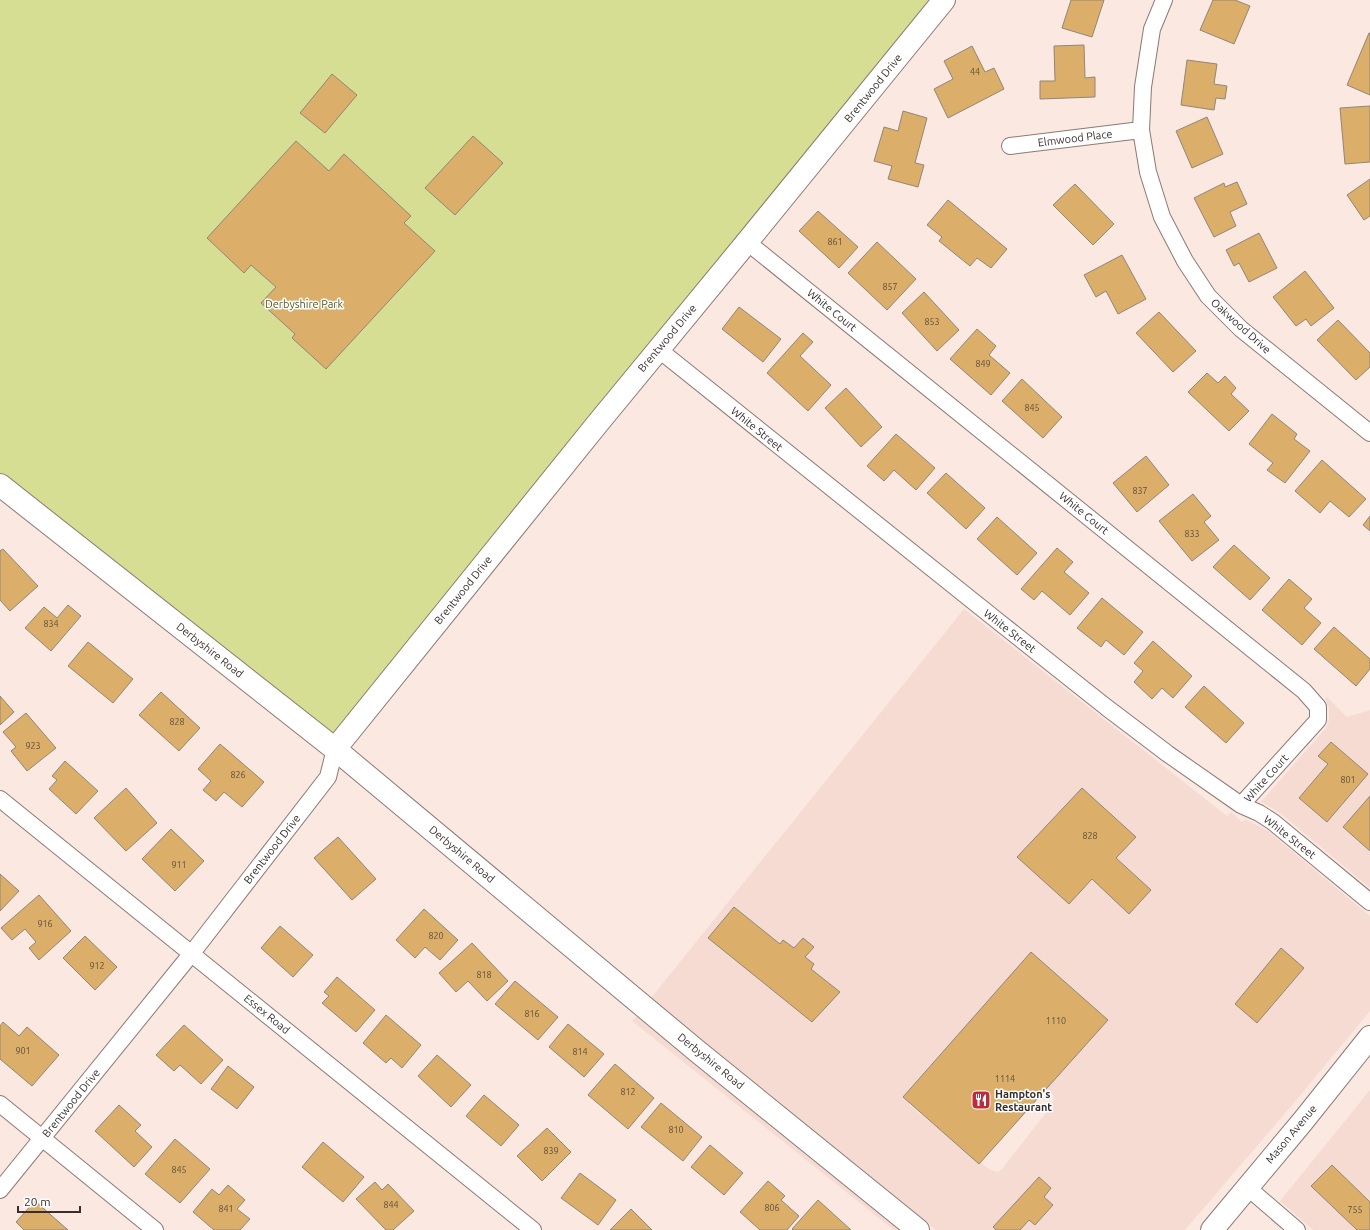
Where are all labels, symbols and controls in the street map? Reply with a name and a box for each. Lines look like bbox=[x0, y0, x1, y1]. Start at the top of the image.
street label: Brentwood Drive bbox=[842, 52, 904, 124]
house number: 44 bbox=[970, 67, 980, 77]
street label: Elmwood Place bbox=[1037, 127, 1113, 149]
house number: 861 bbox=[827, 237, 843, 247]
house number: 857 bbox=[882, 282, 898, 292]
street label: White Court bbox=[805, 286, 860, 334]
street label: Oakwood Drive bbox=[1209, 296, 1273, 356]
park label: Derbyshire Park bbox=[265, 298, 343, 310]
street label: Brentwood Drive bbox=[635, 302, 699, 374]
house number: 853 bbox=[924, 317, 940, 327]
house number: 849 bbox=[975, 359, 991, 369]
house number: 845 bbox=[1024, 403, 1040, 413]
street label: White Street bbox=[729, 405, 786, 454]
house number: 837 bbox=[1132, 486, 1148, 496]
street label: White Court bbox=[1057, 489, 1112, 537]
house number: 833 bbox=[1184, 529, 1200, 539]
street label: Brentwood Drive bbox=[432, 554, 494, 626]
street label: White Street bbox=[982, 607, 1039, 655]
house number: 834 bbox=[43, 619, 59, 629]
street label: Derbyshire Road bbox=[174, 620, 246, 680]
house number: 828 bbox=[169, 717, 185, 727]
house number: 923 bbox=[25, 741, 41, 751]
street label: White Court bbox=[1241, 751, 1291, 804]
house number: 826 bbox=[230, 770, 246, 780]
house number: 801 bbox=[1340, 775, 1356, 785]
street label: Brentwood Drive bbox=[241, 812, 303, 886]
street label: White Street bbox=[1262, 813, 1319, 861]
street label: Derbyshire Road bbox=[427, 823, 497, 885]
house number: 828 bbox=[1082, 831, 1098, 841]
house number: 911 bbox=[171, 860, 187, 870]
house number: 916 bbox=[37, 919, 53, 929]
house number: 820 bbox=[428, 931, 444, 941]
house number: 912 bbox=[89, 961, 105, 971]
house number: 818 bbox=[476, 970, 492, 980]
street label: Essex Road bbox=[242, 992, 292, 1036]
house number: 816 bbox=[524, 1009, 540, 1019]
house number: 1110 bbox=[1046, 1016, 1066, 1026]
street label: Derbyshire Road bbox=[676, 1031, 746, 1091]
house number: 901 bbox=[15, 1046, 31, 1056]
house number: 814 bbox=[572, 1047, 588, 1057]
street label: Brentwood Drive bbox=[40, 1067, 102, 1139]
house number: 1114 bbox=[995, 1074, 1015, 1084]
house number: 812 bbox=[620, 1087, 636, 1097]
place label: Hampton's Restaurant bbox=[995, 1088, 1052, 1113]
restaurant icon: Hampton's Restaurant bbox=[970, 1089, 992, 1111]
street label: Mason Avenue bbox=[1263, 1102, 1319, 1166]
house number: 810 bbox=[668, 1125, 684, 1135]
house number: 839 bbox=[543, 1146, 559, 1156]
house number: 845 bbox=[171, 1165, 187, 1175]
scale bar bbox=[18, 1188, 80, 1214]
text: 20 m bbox=[24, 1195, 51, 1208]
house number: 844 bbox=[383, 1200, 399, 1210]
house number: 806 bbox=[764, 1203, 780, 1213]
house number: 841 bbox=[218, 1204, 234, 1214]
house number: 755 bbox=[1347, 1205, 1363, 1215]

